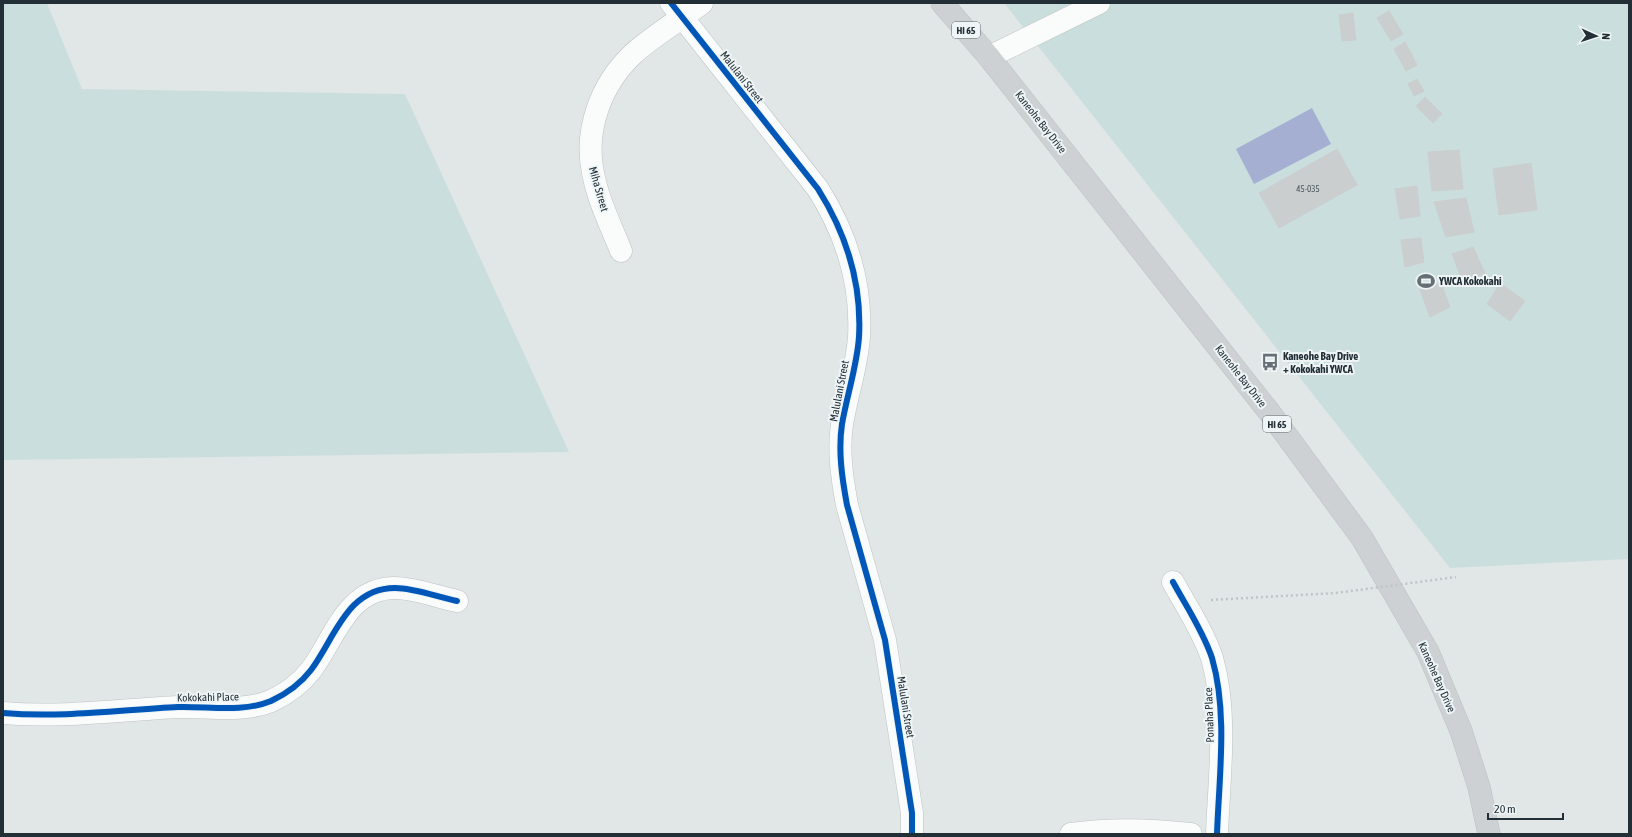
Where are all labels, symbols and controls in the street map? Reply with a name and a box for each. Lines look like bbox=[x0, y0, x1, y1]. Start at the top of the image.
north arrow bbox=[1576, 16, 1616, 56]
road number: HI 65 bbox=[952, 22, 980, 38]
text: N bbox=[1600, 33, 1612, 40]
street label: Malulani Street bbox=[718, 49, 766, 105]
street label: Kaneohe Bay Drive bbox=[1013, 89, 1069, 155]
street label: Miha Street bbox=[587, 165, 611, 213]
house number: 45-035 bbox=[1296, 184, 1320, 194]
sports icon: YWCA Kokokahi bbox=[1416, 271, 1436, 291]
place label: YWCA Kokokahi bbox=[1438, 275, 1502, 287]
street label: Kaneohe Bay Drive bbox=[1213, 343, 1269, 409]
place label: Kaneohe Bay Drive + Kokokahi YWCA bbox=[1283, 350, 1358, 375]
bus stop icon: Kaneohe Bay Drive + Kokokahi YWCA bbox=[1260, 352, 1280, 372]
street label: Malulani Street bbox=[827, 359, 851, 423]
road number: HI 65 bbox=[1263, 416, 1291, 432]
street label: Kaneohe Bay Drive bbox=[1416, 640, 1458, 714]
street label: Malulani Street bbox=[895, 675, 917, 739]
street label: Ponaha Place bbox=[1202, 687, 1216, 743]
street label: Kokokahi Place bbox=[177, 690, 239, 704]
scale bar bbox=[1488, 795, 1563, 821]
text: 20 m bbox=[1494, 802, 1516, 816]

